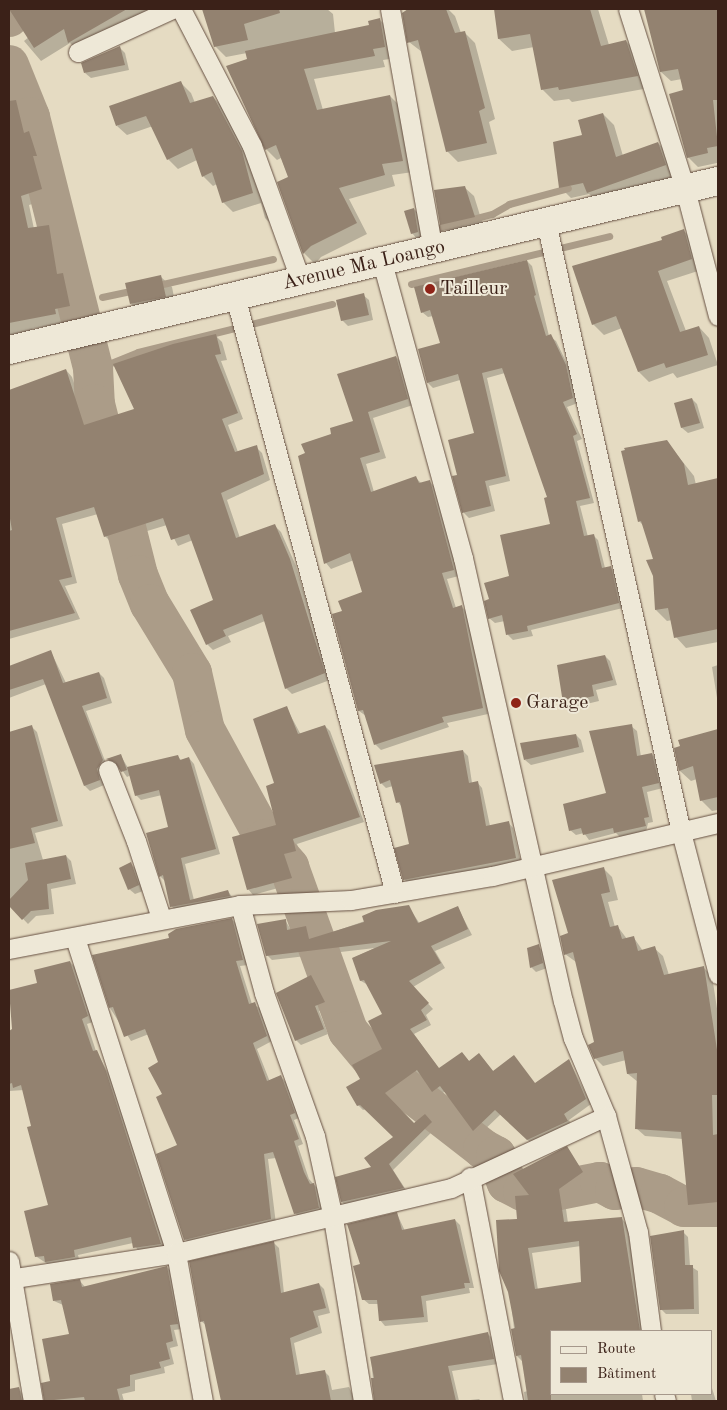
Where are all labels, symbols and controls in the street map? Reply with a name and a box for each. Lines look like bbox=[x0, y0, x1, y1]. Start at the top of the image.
street label: Avenue Ma Loango bbox=[280, 236, 448, 296]
place label: Tailleur bbox=[440, 277, 507, 301]
marker: Tailleur bbox=[424, 283, 436, 295]
place label: Garage bbox=[526, 691, 588, 715]
marker: Garage bbox=[510, 697, 522, 709]
legend bbox=[550, 1330, 712, 1395]
text: Route bbox=[597, 1342, 635, 1357]
text: Bâtiment bbox=[597, 1367, 656, 1382]

